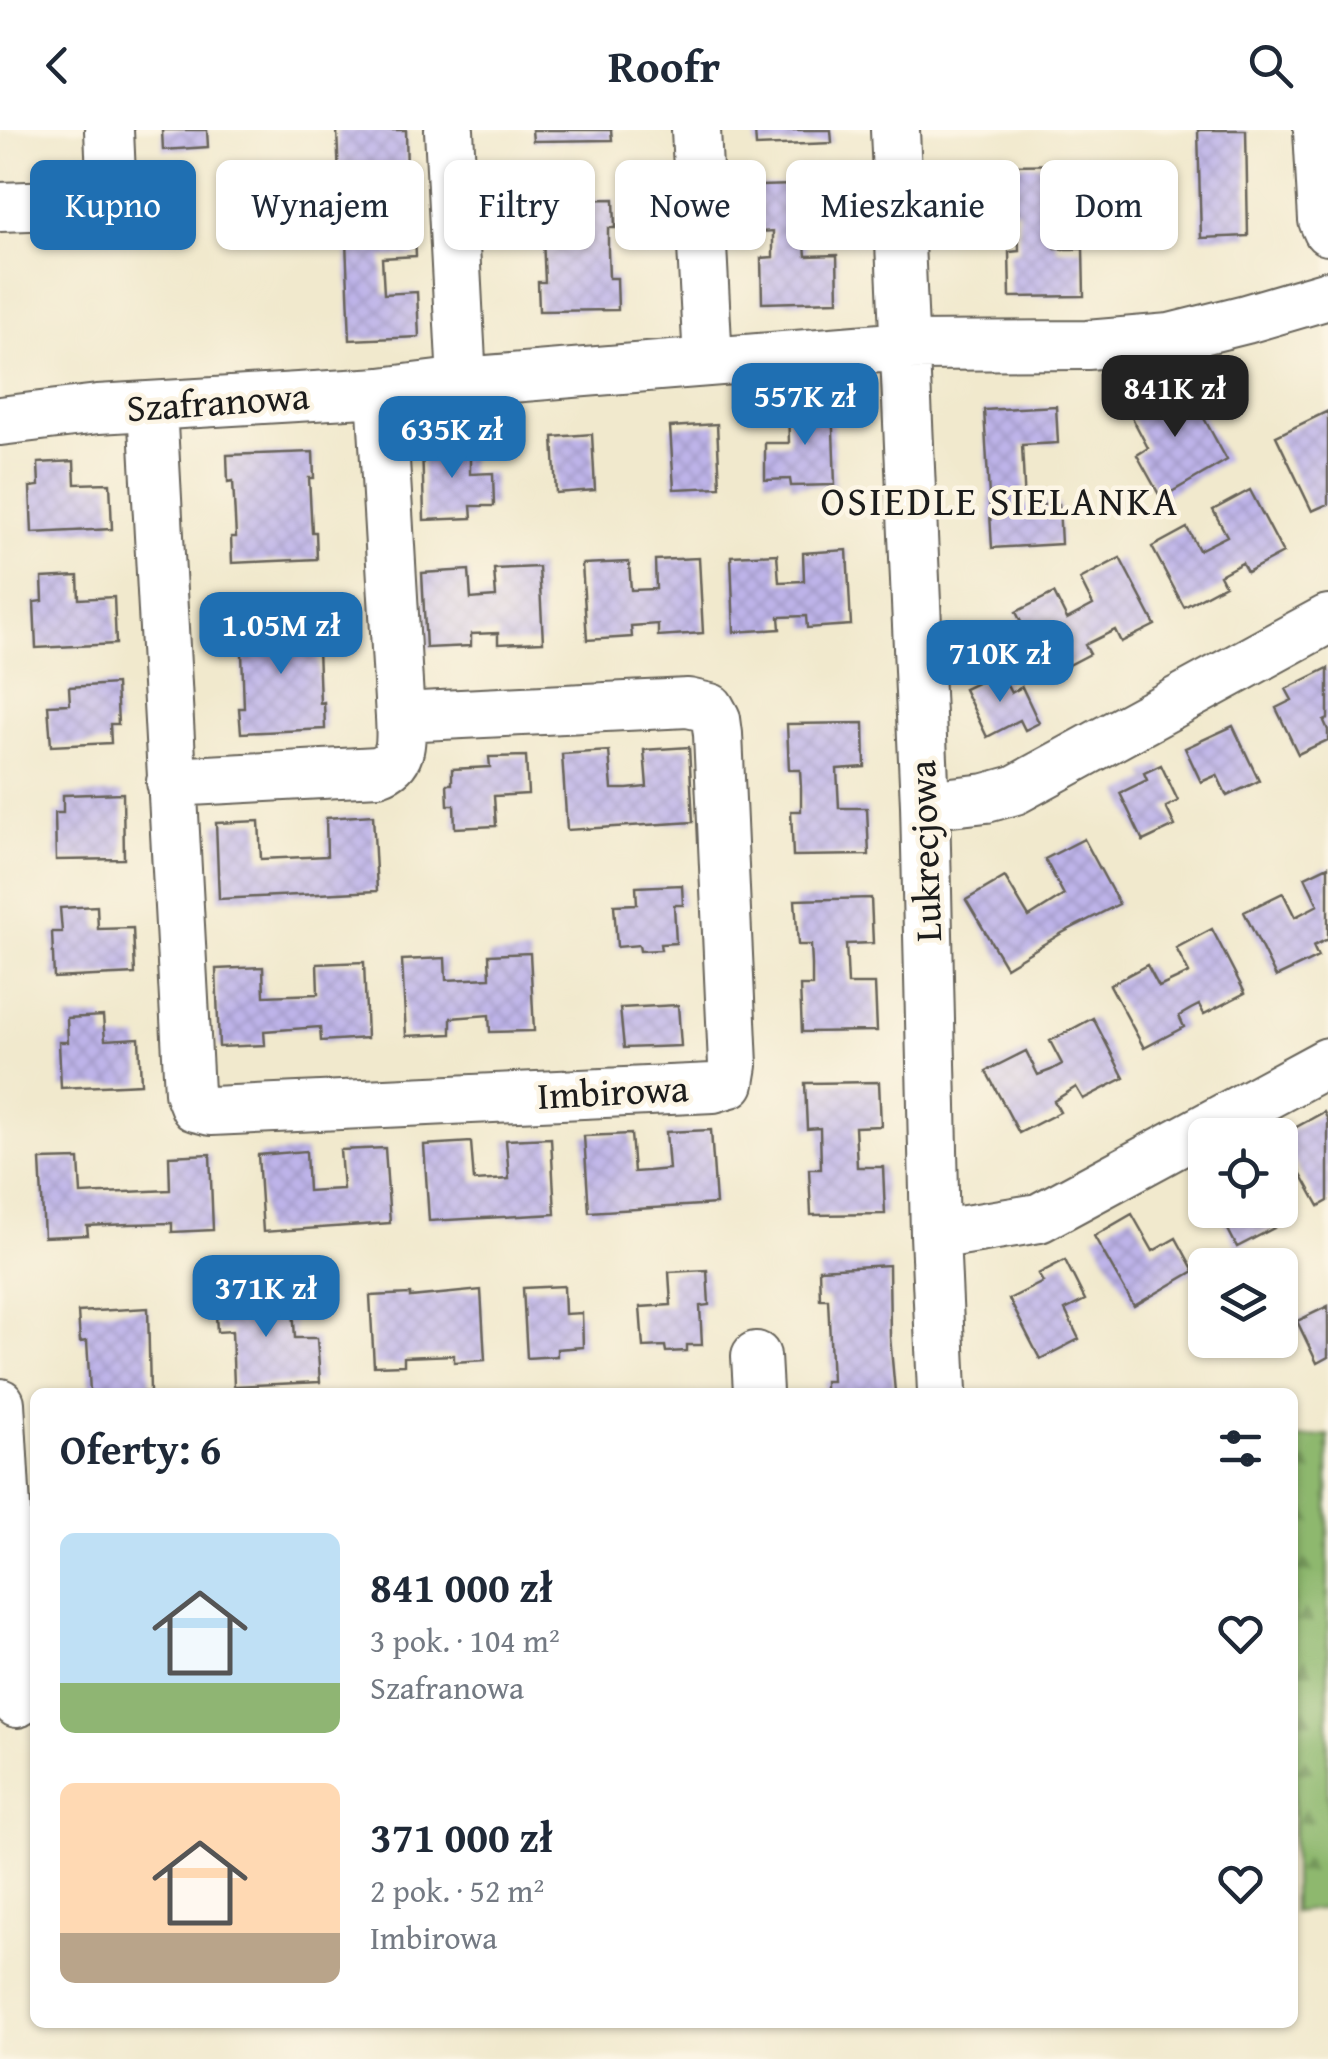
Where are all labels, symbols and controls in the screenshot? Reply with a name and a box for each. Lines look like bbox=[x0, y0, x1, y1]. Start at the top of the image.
text: Roofr bbox=[608, 33, 720, 98]
icon: back bbox=[30, 38, 85, 93]
icon: search bbox=[1243, 38, 1298, 93]
chip: Kupno bbox=[30, 160, 196, 250]
chip: Wynajem bbox=[216, 160, 424, 250]
chip: Filtry bbox=[444, 160, 595, 250]
chip: Nowe bbox=[615, 160, 766, 250]
chip: Mieszkanie bbox=[786, 160, 1020, 250]
chip: Dom bbox=[1040, 160, 1178, 250]
pin: 841K zł bbox=[1083, 355, 1267, 440]
pin: 557K zł bbox=[713, 363, 897, 448]
text: 841K zł bbox=[1124, 364, 1226, 411]
street label: Szafranowa bbox=[125, 367, 311, 435]
text: 557K zł bbox=[754, 372, 856, 419]
pin: 635K zł bbox=[360, 396, 544, 481]
text: 635K zł bbox=[401, 405, 503, 452]
district label: OSIEDLE SIELANKA bbox=[820, 471, 1180, 530]
pin: 1.05M zł bbox=[178, 592, 384, 677]
text: 1.05M zł bbox=[221, 601, 341, 648]
pin: 710K zł bbox=[908, 620, 1092, 705]
text: 710K zł bbox=[949, 629, 1051, 676]
street label: Lukrecjowa bbox=[893, 759, 955, 943]
street label: Imbirowa bbox=[536, 1059, 690, 1123]
map controls bbox=[1188, 1118, 1298, 1358]
button: locate bbox=[1188, 1118, 1298, 1228]
button: layers bbox=[1188, 1248, 1298, 1358]
pin: 371K zł bbox=[174, 1255, 358, 1340]
text: 371K zł bbox=[215, 1264, 317, 1311]
text: Oferty: 6 bbox=[60, 1418, 221, 1479]
icon: filters bbox=[1213, 1421, 1268, 1476]
text: 841 000 zł bbox=[370, 1556, 553, 1617]
icon: home bbox=[140, 1573, 260, 1693]
icon: heart bbox=[1213, 1606, 1268, 1661]
text: 3 pok. · 104 m² bbox=[370, 1617, 560, 1664]
text: Szafranowa bbox=[370, 1664, 524, 1711]
text: 371 000 zł bbox=[370, 1806, 553, 1867]
icon: home bbox=[140, 1823, 260, 1943]
icon: heart bbox=[1213, 1856, 1268, 1911]
text: 2 pok. · 52 m² bbox=[370, 1867, 544, 1914]
text: Imbirowa bbox=[370, 1914, 497, 1961]

